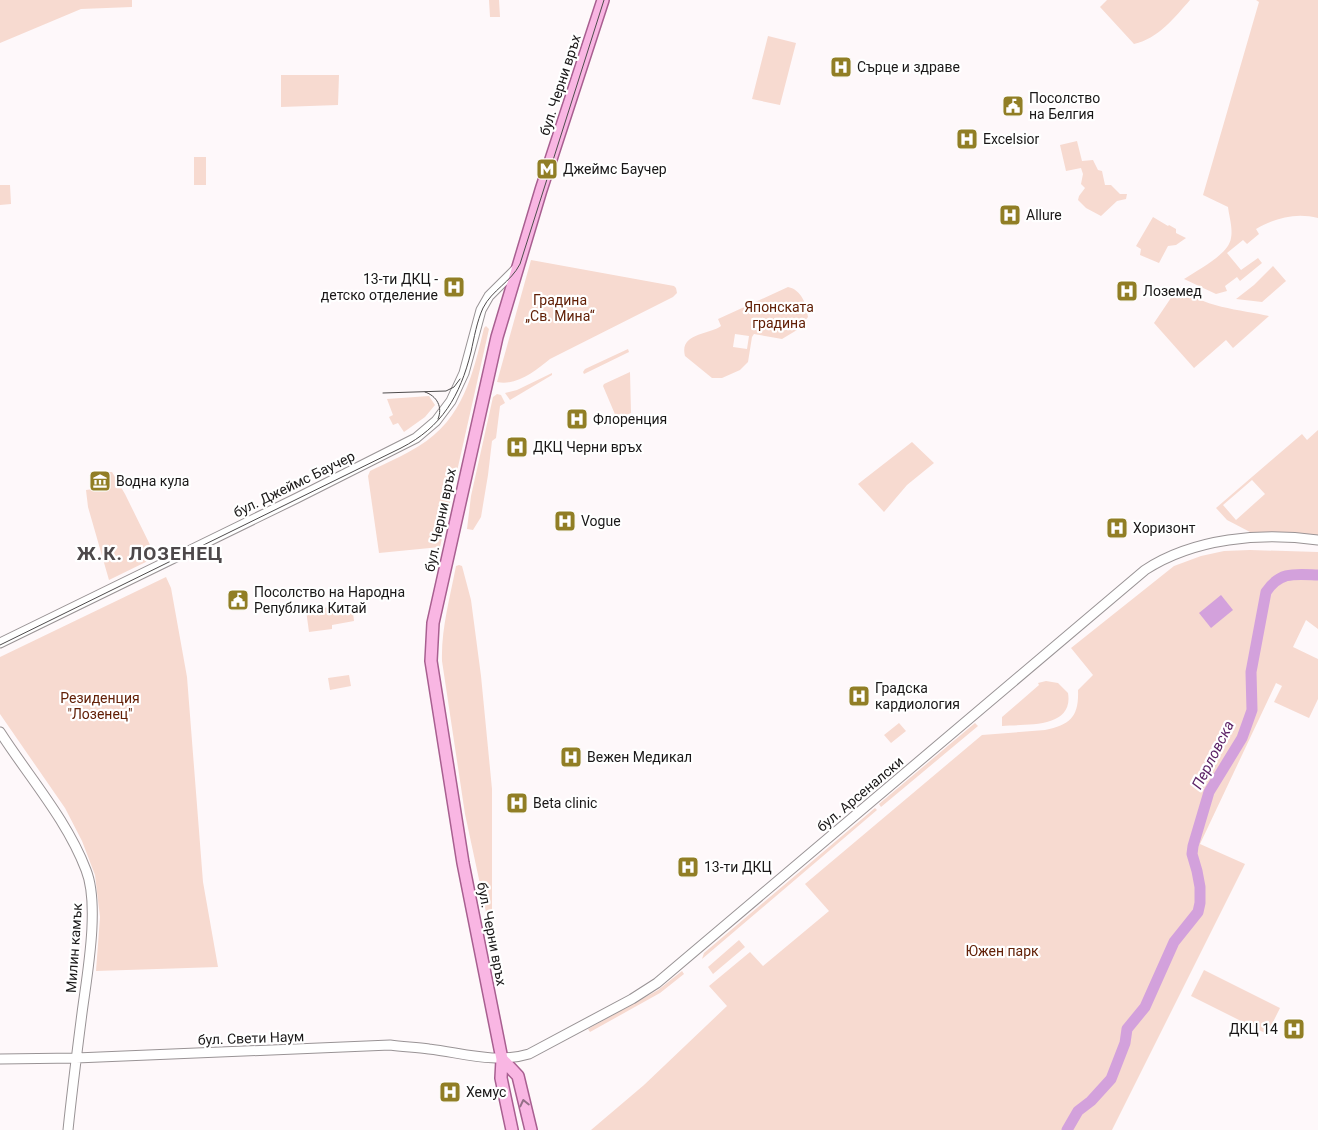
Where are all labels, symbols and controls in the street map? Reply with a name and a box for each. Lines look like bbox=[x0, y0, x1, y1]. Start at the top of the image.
street label: бул. Черни връх bbox=[536, 32, 584, 138]
hospital icon: Сърце и здраве bbox=[829, 55, 853, 79]
place label: Сърце и здраве bbox=[857, 59, 960, 75]
place label: Посолство на Белгия bbox=[1029, 90, 1100, 122]
public building icon: Посолство на Белгия bbox=[1001, 94, 1025, 118]
hospital icon: Excelsior bbox=[955, 127, 979, 151]
place label: Excelsior bbox=[983, 131, 1040, 147]
metro station icon: Джеймс Баучер bbox=[535, 157, 559, 181]
place label: Джеймс Баучер bbox=[563, 161, 667, 177]
hospital icon: Allure bbox=[998, 203, 1022, 227]
place label: Allure bbox=[1026, 207, 1062, 223]
place label: 13-ти ДКЦ - детско отделение bbox=[321, 271, 438, 303]
hospital icon: 13-ти ДКЦ - детско отделение bbox=[442, 275, 466, 299]
hospital icon: Лоземед bbox=[1115, 279, 1139, 303]
place label: Лоземед bbox=[1143, 283, 1202, 299]
park label: Градина „Св. Мина“ bbox=[525, 292, 595, 324]
park label: Японската градина bbox=[744, 299, 814, 331]
hospital icon: Флоренция bbox=[565, 407, 589, 431]
place label: Флоренция bbox=[593, 411, 667, 427]
hospital icon: ДКЦ Черни връх bbox=[505, 435, 529, 459]
place label: ДКЦ Черни връх bbox=[533, 439, 642, 455]
street label: бул. Джеймс Баучер bbox=[231, 448, 357, 520]
street label: бул. Черни връх bbox=[421, 467, 459, 573]
museum icon: Водна кула bbox=[88, 469, 112, 493]
place label: Водна кула bbox=[116, 473, 189, 489]
hospital icon: Vogue bbox=[553, 509, 577, 533]
place label: Vogue bbox=[581, 513, 621, 529]
hospital icon: Хоризонт bbox=[1105, 516, 1129, 540]
place label: Хоризонт bbox=[1133, 520, 1196, 536]
district label: Ж.К. ЛОЗЕНЕЦ bbox=[77, 542, 223, 565]
place label: Посолство на Народна Република Китай bbox=[254, 584, 405, 616]
public building icon: Посолство на Народна Република Китай bbox=[226, 588, 250, 612]
place label: Градска кардиология bbox=[875, 680, 960, 712]
hospital icon: Градска кардиология bbox=[847, 684, 871, 708]
park label: Резиденция "Лозенец" bbox=[60, 690, 140, 722]
water label: Перловска bbox=[1188, 718, 1238, 792]
hospital icon: Вежен Медикал bbox=[559, 745, 583, 769]
place label: Вежен Медикал bbox=[587, 749, 692, 765]
street label: бул. Арсеналски bbox=[814, 753, 906, 835]
hospital icon: Beta clinic bbox=[505, 791, 529, 815]
place label: Beta clinic bbox=[533, 795, 597, 811]
hospital icon: 13-ти ДКЦ bbox=[676, 855, 700, 879]
place label: 13-ти ДКЦ bbox=[704, 859, 772, 875]
street label: бул. Черни връх bbox=[474, 881, 510, 987]
street label: Милин камък bbox=[63, 902, 85, 993]
park label: Южен парк bbox=[965, 943, 1039, 959]
hospital icon: ДКЦ 14 bbox=[1282, 1017, 1306, 1041]
place label: ДКЦ 14 bbox=[1229, 1021, 1278, 1037]
street label: бул. Свети Наум bbox=[197, 1028, 305, 1048]
hospital icon: Хемус bbox=[438, 1080, 462, 1104]
place label: Хемус bbox=[466, 1084, 506, 1100]
one-way arrow bbox=[519, 1098, 530, 1107]

